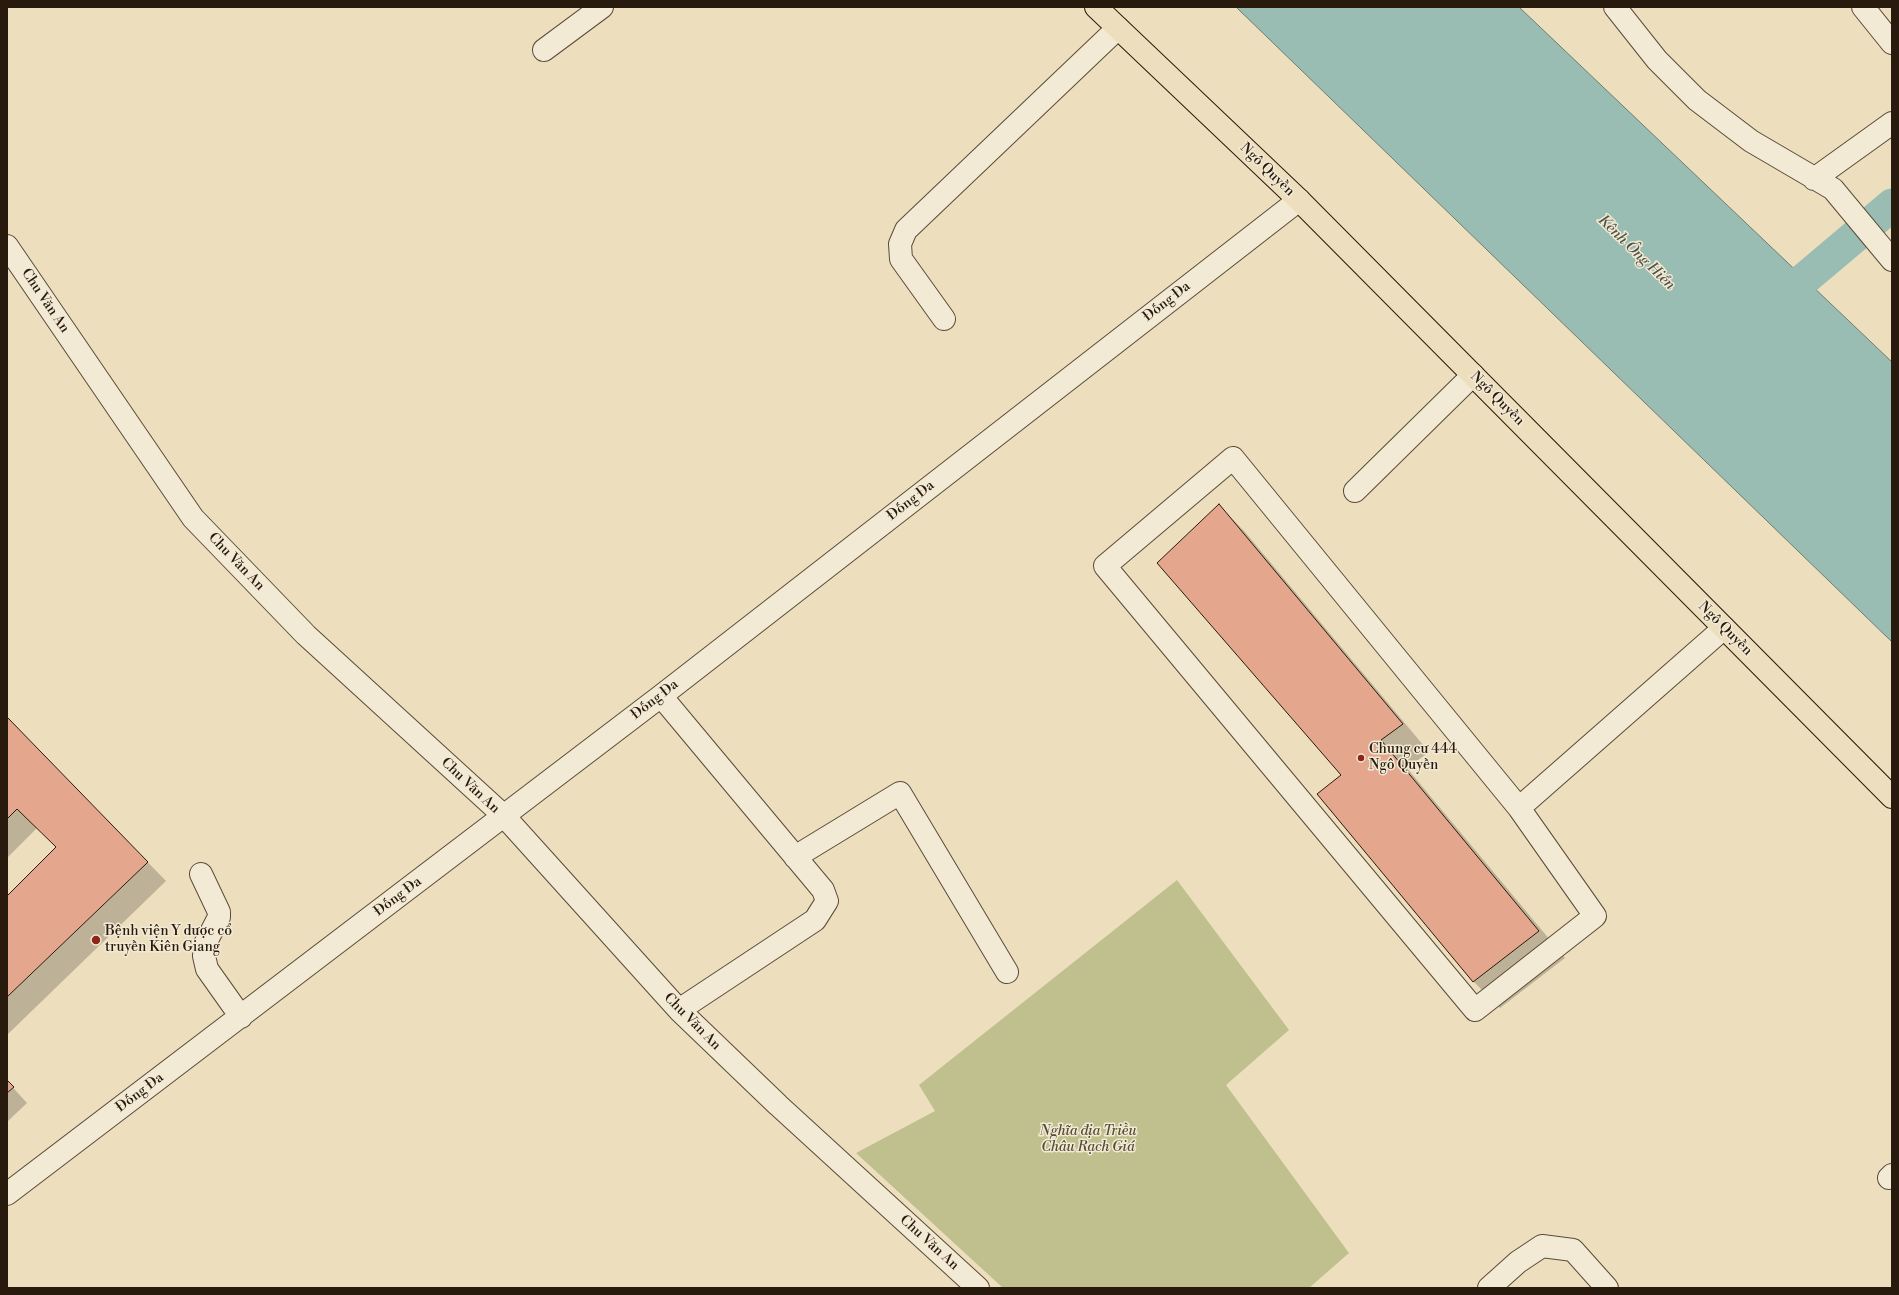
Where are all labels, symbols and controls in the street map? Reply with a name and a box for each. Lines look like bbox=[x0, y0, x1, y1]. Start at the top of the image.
street label: Ngô Quyền bbox=[1236, 140, 1298, 200]
water label: Kênh Ông Hiển bbox=[1594, 212, 1678, 294]
street label: Chu Văn An bbox=[17, 266, 73, 336]
street label: Đống Đa bbox=[1140, 278, 1194, 326]
street label: Ngô Quyền bbox=[1467, 369, 1527, 429]
street label: Đống Đa bbox=[884, 477, 938, 525]
street label: Chu Văn An bbox=[204, 530, 268, 594]
street label: Ngô Quyền bbox=[1695, 599, 1755, 659]
street label: Đống Đa bbox=[628, 676, 682, 724]
place label: Chung cư 444 Ngô Quyền bbox=[1369, 742, 1457, 774]
marker: Chung cư 444 Ngô Quyền bbox=[1356, 753, 1366, 763]
street label: Chu Văn An bbox=[437, 755, 503, 817]
street label: Đống Đa bbox=[371, 874, 425, 920]
place label: Bệnh viện Y dược cổ truyền Kiên Giang bbox=[105, 924, 232, 956]
marker: Bệnh viện Y dược cổ truyền Kiên Giang bbox=[90, 934, 102, 946]
street label: Chu Văn An bbox=[660, 990, 724, 1054]
street label: Đống Đa bbox=[113, 1070, 167, 1116]
park label: Nghĩa địa Triều Châu Rạch Giá bbox=[1040, 1124, 1136, 1156]
street label: Chu Văn An bbox=[896, 1212, 962, 1274]

